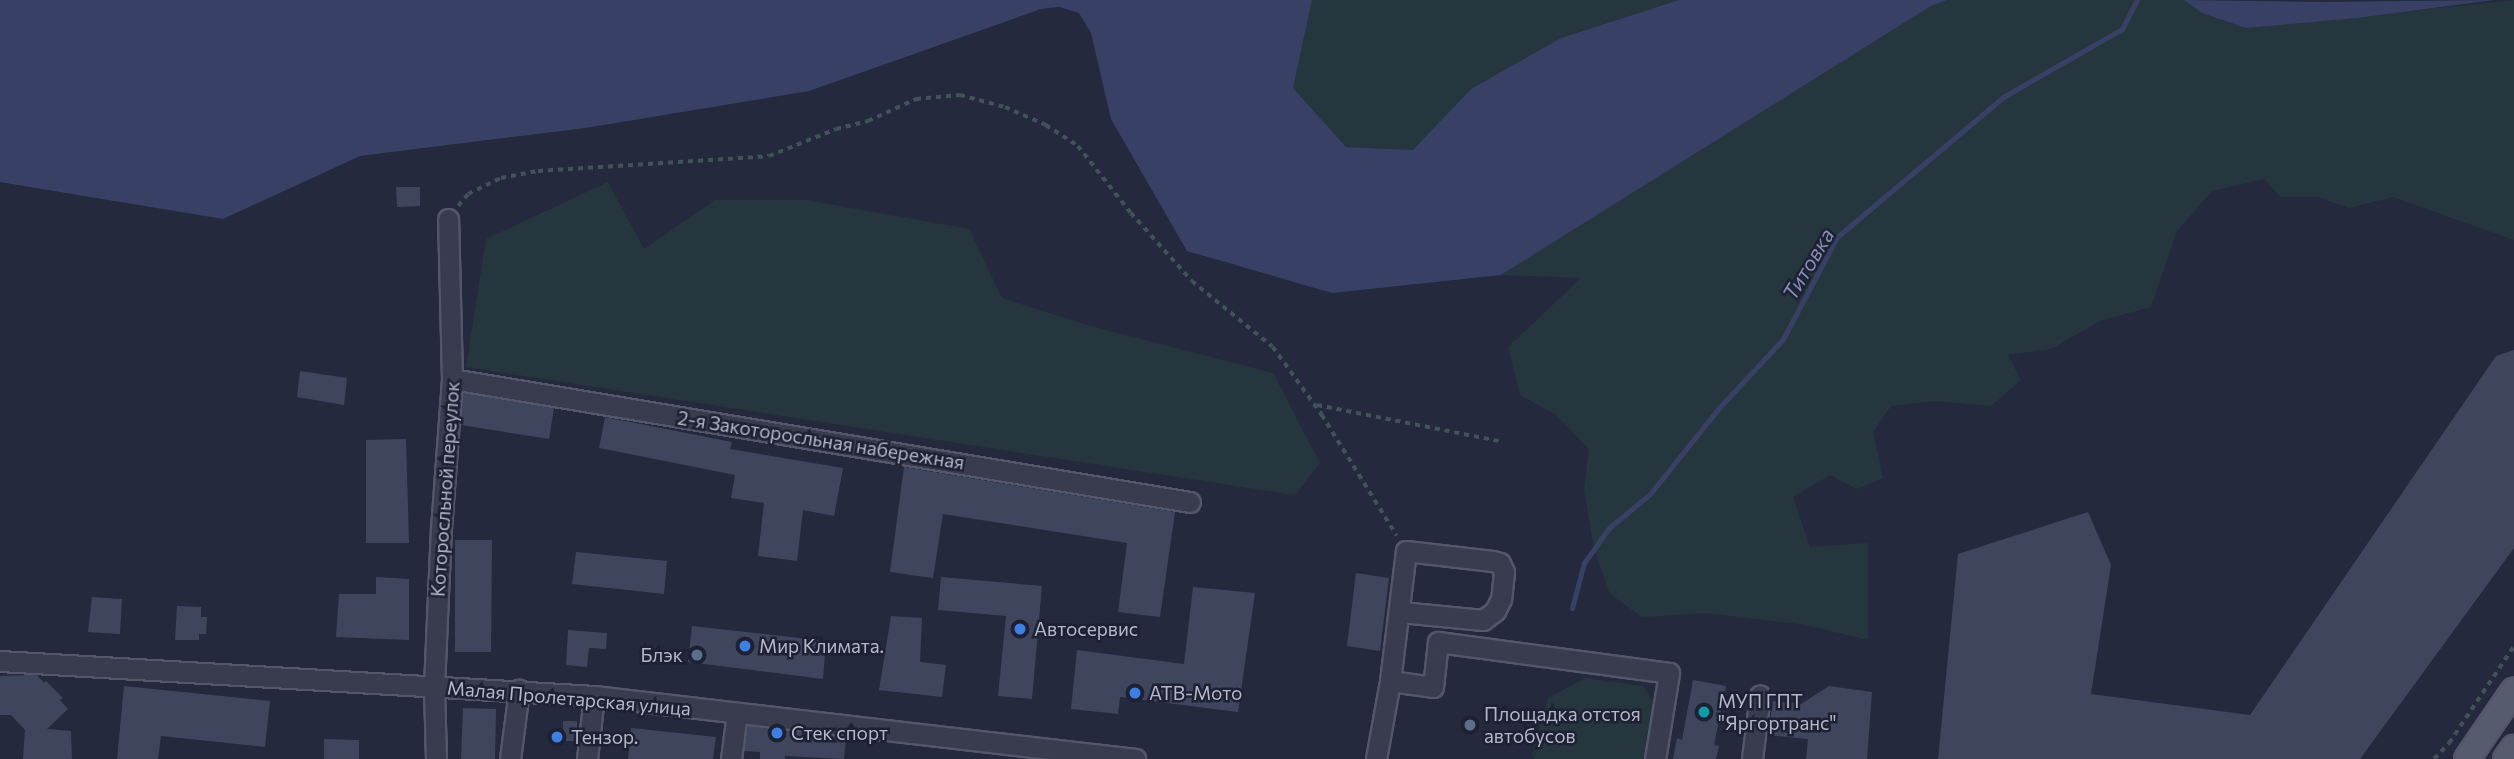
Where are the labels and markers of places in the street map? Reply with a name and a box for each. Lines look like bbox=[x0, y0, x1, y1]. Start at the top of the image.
place label: Автосервис bbox=[1034, 618, 1138, 640]
marker: Автосервис bbox=[1012, 621, 1028, 637]
place label: Мир Климата. bbox=[759, 635, 884, 657]
marker: Мир Климата. bbox=[737, 638, 753, 654]
place label: Блэк bbox=[640, 644, 683, 666]
marker: Блэк bbox=[689, 647, 705, 663]
place label: АТВ-Мото bbox=[1149, 682, 1242, 704]
marker: АТВ-Мото bbox=[1127, 685, 1143, 701]
place label: МУП ГПТ "Яргортранс" bbox=[1718, 690, 1837, 734]
place label: Площадка отстоя автобусов bbox=[1484, 703, 1641, 747]
marker: МУП ГПТ "Яргортранс" bbox=[1696, 704, 1712, 720]
marker: Площадка отстоя автобусов bbox=[1462, 717, 1478, 733]
place label: Стек спорт bbox=[791, 722, 888, 744]
marker: Стек спорт bbox=[769, 725, 785, 741]
place label: Тензор. bbox=[571, 726, 638, 748]
marker: Тензор. bbox=[549, 729, 565, 745]

